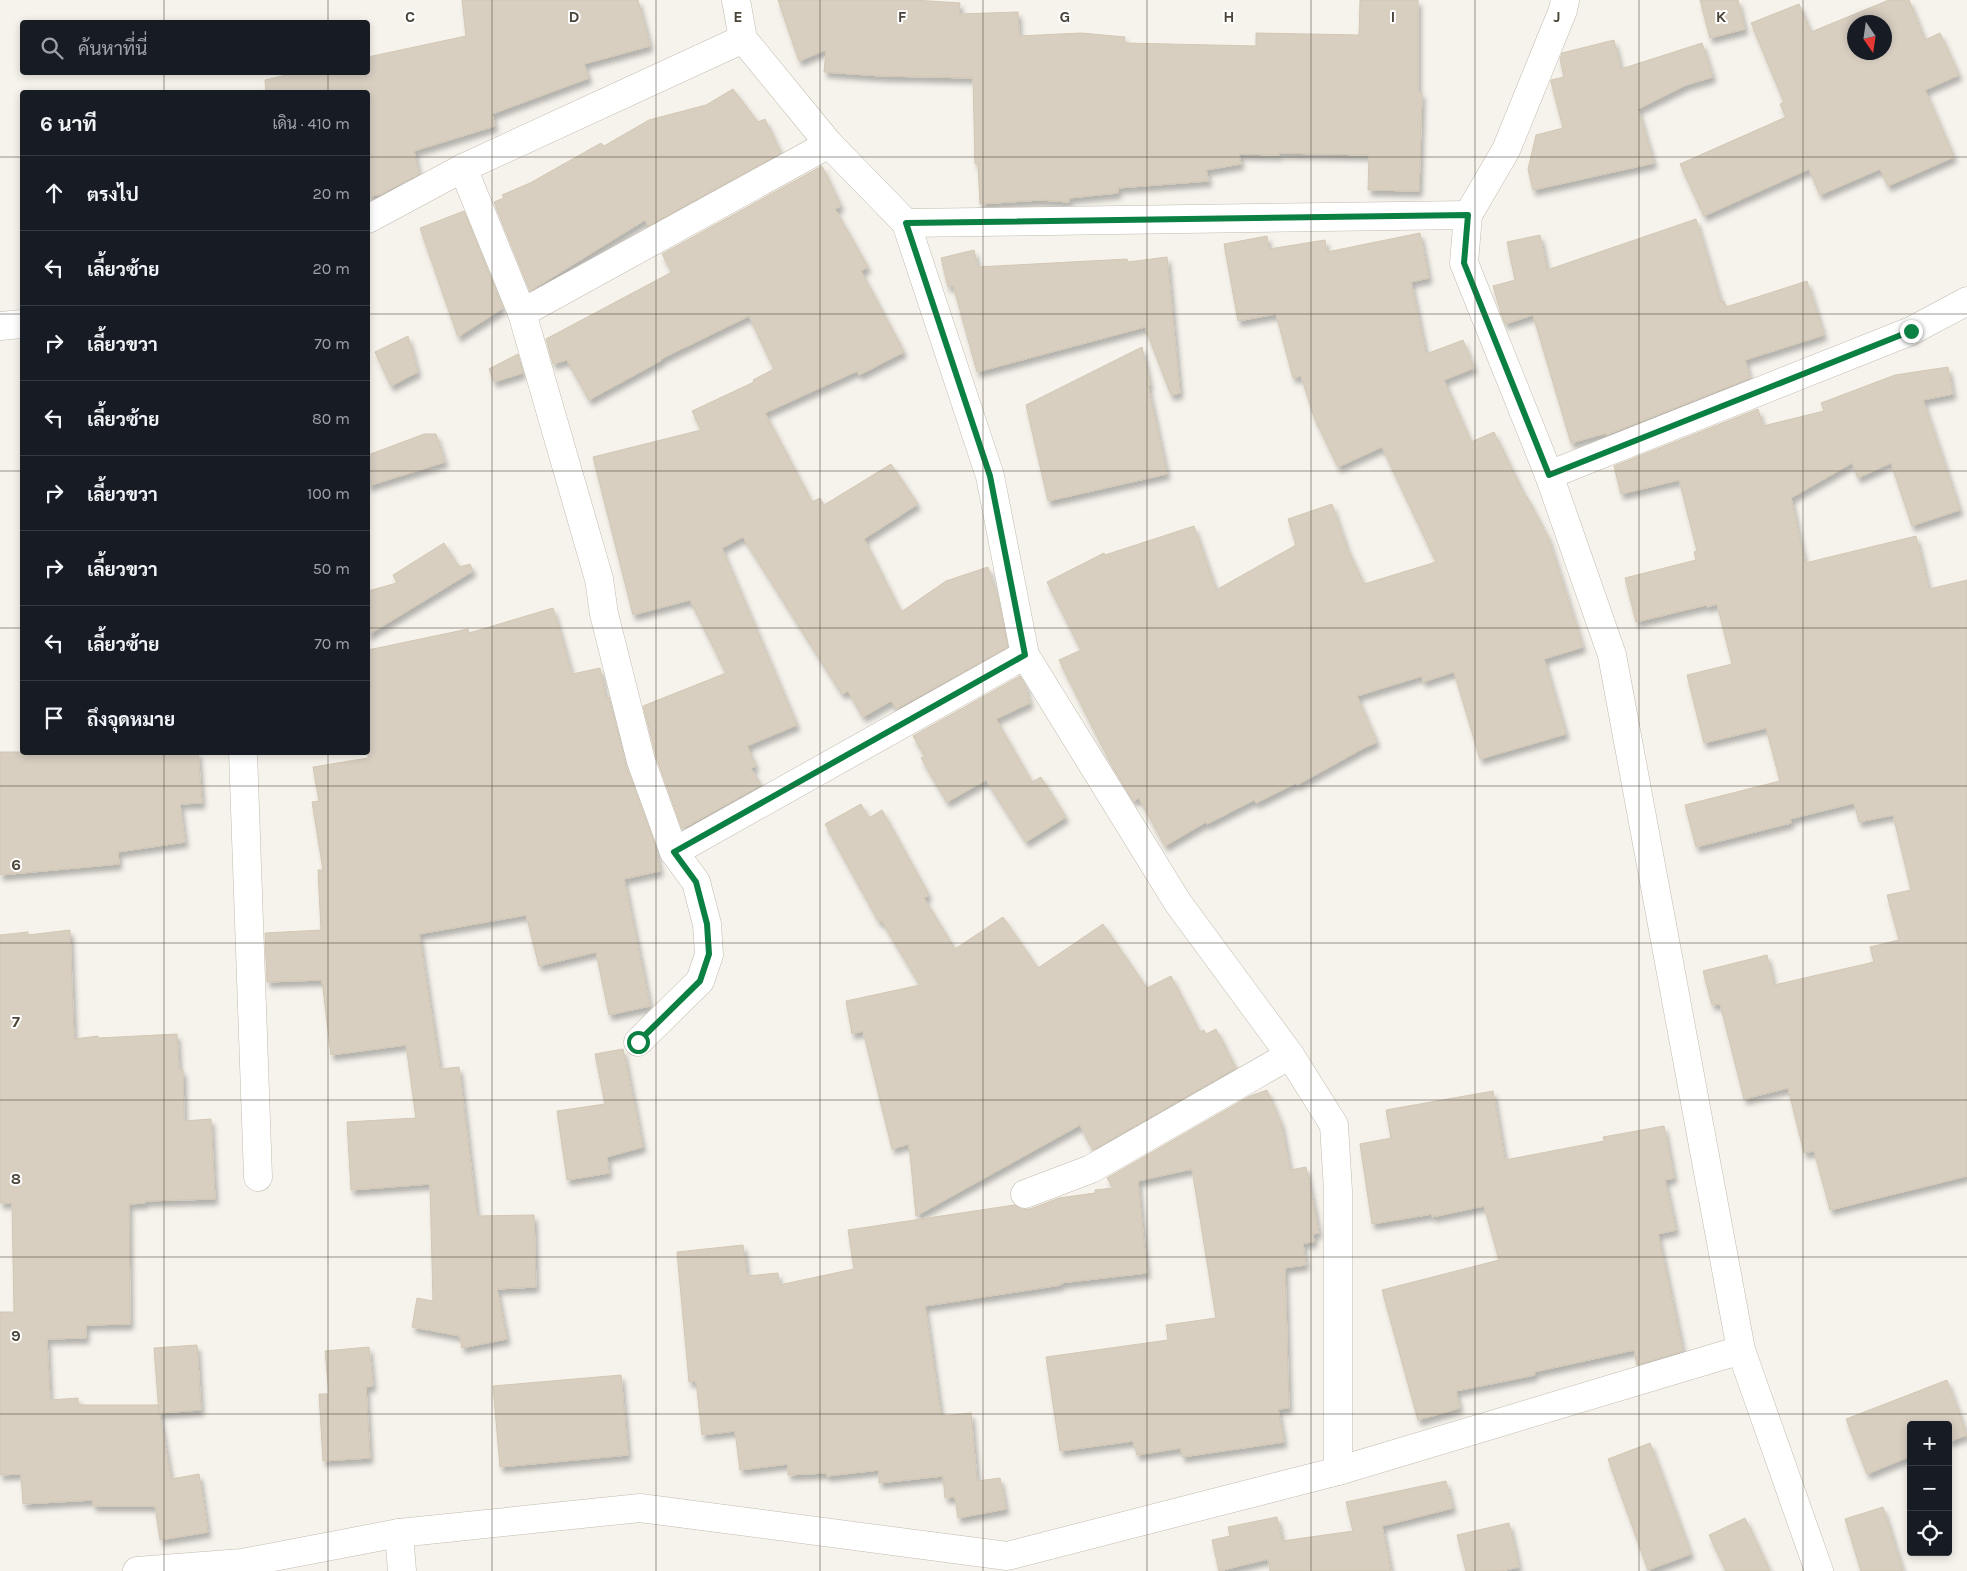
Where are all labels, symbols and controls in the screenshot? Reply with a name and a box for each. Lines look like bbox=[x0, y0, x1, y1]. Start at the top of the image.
text: C bbox=[405, 7, 415, 26]
text: D bbox=[569, 7, 580, 26]
text: E bbox=[733, 7, 743, 26]
text: F bbox=[898, 7, 907, 26]
text: G bbox=[1060, 7, 1070, 26]
text: H bbox=[1223, 7, 1235, 26]
text: I bbox=[1391, 7, 1395, 26]
text: J bbox=[1553, 7, 1561, 26]
text: K bbox=[1716, 7, 1727, 26]
north arrow bbox=[1847, 15, 1892, 60]
search box bbox=[20, 20, 370, 75]
icon: search bbox=[38, 34, 66, 62]
text: ค้นหาที่นี่ bbox=[78, 38, 147, 60]
text: 6 นาที bbox=[40, 112, 97, 136]
text: เดิน · 410 m bbox=[272, 114, 350, 133]
icon: ahead bbox=[40, 179, 68, 207]
text: ตรงไป bbox=[87, 184, 139, 206]
text: 20 m bbox=[312, 184, 350, 203]
icon: left bbox=[40, 254, 68, 282]
text: เลี้ยวซ้าย bbox=[87, 259, 159, 281]
text: 20 m bbox=[312, 259, 350, 278]
route end bbox=[1900, 320, 1923, 343]
icon: right bbox=[40, 329, 68, 357]
text: เลี้ยวขวา bbox=[87, 334, 158, 356]
text: 70 m bbox=[314, 334, 350, 353]
icon: left bbox=[40, 404, 68, 432]
text: เลี้ยวซ้าย bbox=[87, 409, 159, 431]
text: 80 m bbox=[312, 409, 350, 428]
icon: right bbox=[40, 479, 68, 507]
text: เลี้ยวขวา bbox=[87, 484, 158, 506]
text: 100 m bbox=[307, 484, 350, 503]
icon: right bbox=[40, 554, 68, 582]
text: เลี้ยวขวา bbox=[87, 559, 158, 581]
text: 50 m bbox=[313, 559, 350, 578]
icon: left bbox=[40, 629, 68, 657]
text: เลี้ยวซ้าย bbox=[87, 634, 159, 656]
text: 70 m bbox=[314, 634, 350, 653]
icon: arrive bbox=[40, 704, 68, 732]
text: ถึงจุดหมาย bbox=[87, 709, 175, 731]
text: 6 bbox=[11, 855, 21, 874]
text: 7 bbox=[12, 1012, 20, 1031]
route start bbox=[627, 1031, 650, 1054]
text: 8 bbox=[11, 1169, 21, 1188]
text: 9 bbox=[11, 1326, 21, 1345]
map controls bbox=[1907, 1421, 1952, 1556]
button: + bbox=[1907, 1421, 1952, 1466]
button: − bbox=[1907, 1466, 1952, 1511]
button: locate bbox=[1907, 1511, 1952, 1556]

